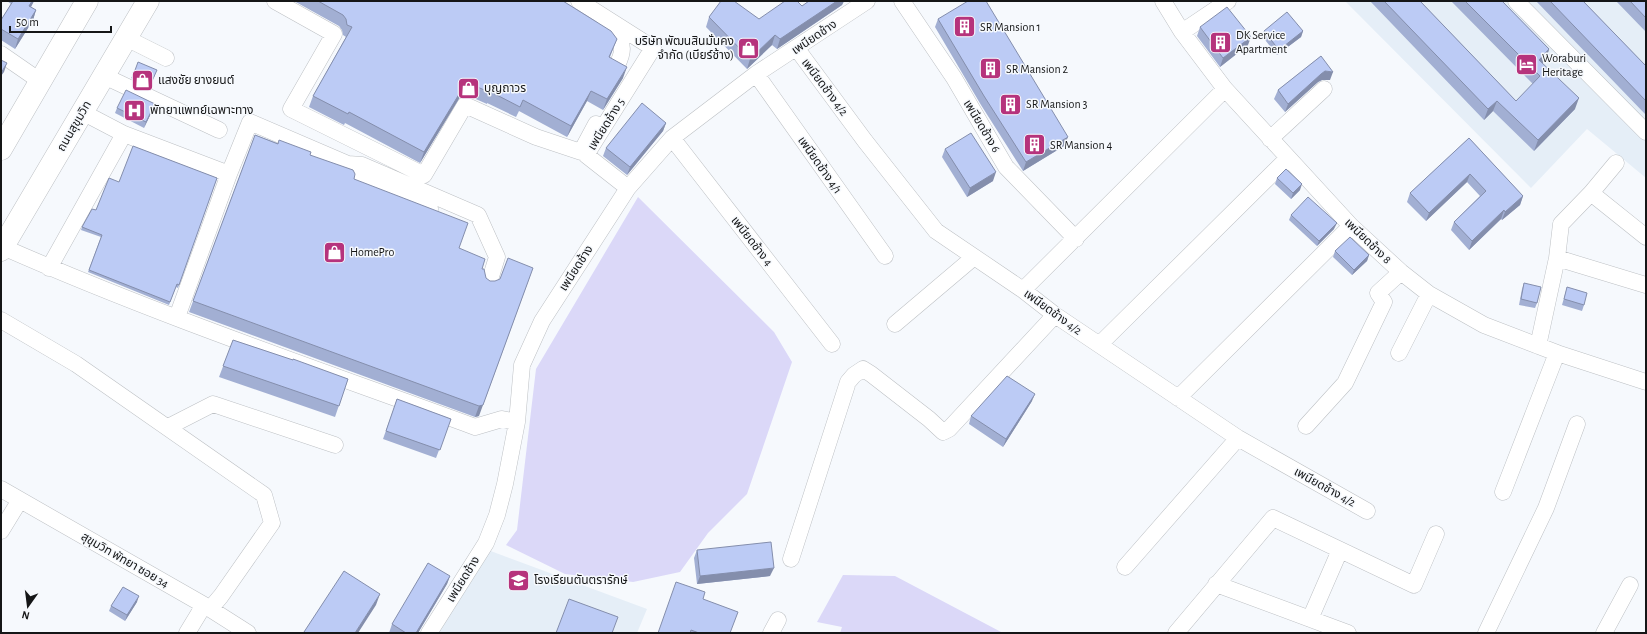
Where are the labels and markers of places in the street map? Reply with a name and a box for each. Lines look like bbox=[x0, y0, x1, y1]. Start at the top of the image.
building icon: SR Mansion 1 bbox=[952, 14, 978, 40]
place label: SR Mansion 1 bbox=[980, 21, 1041, 33]
building icon: DK Service Apartment bbox=[1208, 29, 1234, 55]
place label: DK Service Apartment bbox=[1236, 29, 1287, 55]
place label: บริษัท พัฒนสินมั่นคง จำกัด (เบียร์ช้าง) bbox=[635, 33, 734, 61]
shop icon: บริษัท พัฒนสินมั่นคง จำกัด (เบียร์ช้าง) bbox=[736, 35, 762, 61]
hotel icon: Woraburi Heritage bbox=[1514, 52, 1540, 78]
place label: Woraburi Heritage bbox=[1542, 52, 1586, 78]
building icon: SR Mansion 2 bbox=[977, 56, 1003, 82]
place label: SR Mansion 2 bbox=[1006, 63, 1069, 75]
shop icon: แสงชัย ยางยนต์ bbox=[129, 67, 155, 93]
place label: แสงชัย ยางยนต์ bbox=[158, 74, 234, 86]
shop icon: บุญถาวร bbox=[456, 75, 482, 101]
place label: บุญถาวร bbox=[484, 82, 526, 95]
building icon: SR Mansion 3 bbox=[997, 91, 1023, 117]
hospital icon: พัทยาแพทย์เฉพาะทาง bbox=[122, 97, 148, 123]
place label: SR Mansion 3 bbox=[1026, 98, 1088, 110]
place label: พัทยาแพทย์เฉพาะทาง bbox=[150, 104, 254, 116]
building icon: SR Mansion 4 bbox=[1022, 132, 1048, 158]
place label: SR Mansion 4 bbox=[1050, 139, 1113, 151]
shop icon: HomePro bbox=[322, 239, 348, 265]
place label: HomePro bbox=[350, 246, 394, 258]
school or university icon: โรงเรียนตันตรารักษ์ bbox=[506, 567, 532, 593]
place label: โรงเรียนตันตรารักษ์ bbox=[534, 574, 628, 586]

